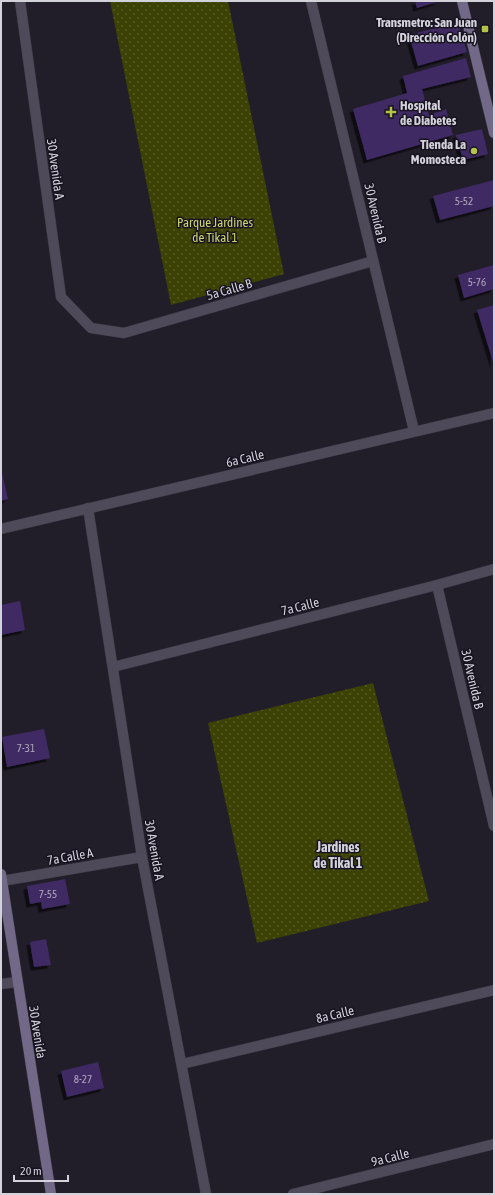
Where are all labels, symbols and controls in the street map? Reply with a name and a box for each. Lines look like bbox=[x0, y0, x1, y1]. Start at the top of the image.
place label: Transmetro: San Juan (Dirección Colón) bbox=[376, 15, 477, 45]
marker: Transmetro: San Juan (Dirección Colón) bbox=[480, 24, 490, 34]
place label: Hospital de Diabetes bbox=[400, 98, 457, 128]
marker: Hospital de Diabetes bbox=[385, 106, 397, 118]
place label: Tienda La Momosteca bbox=[411, 137, 466, 167]
street label: 30 Avenida A bbox=[44, 138, 67, 201]
marker: Tienda La Momosteca bbox=[469, 146, 479, 156]
street label: 30 Avenida B bbox=[361, 182, 390, 245]
house number: 5-52 bbox=[455, 195, 473, 207]
park label: Parque Jardines de Tikal 1 bbox=[177, 215, 253, 245]
street label: 5a Calle B bbox=[205, 276, 254, 303]
house number: 5-76 bbox=[468, 276, 486, 288]
street label: 6a Calle bbox=[225, 447, 266, 470]
street label: 7a Calle bbox=[280, 595, 321, 618]
street label: 30 Avenida B bbox=[458, 648, 487, 711]
house number: 7-31 bbox=[17, 742, 35, 754]
street label: 30 Avenida A bbox=[142, 819, 167, 882]
district label: Jardines de Tikal 1 bbox=[314, 839, 363, 871]
street label: 7a Calle A bbox=[46, 845, 95, 868]
house number: 7-55 bbox=[39, 888, 57, 900]
street label: 8a Calle bbox=[315, 1003, 356, 1026]
street label: 30 Avenida bbox=[26, 1005, 49, 1059]
house number: 8-27 bbox=[74, 1073, 92, 1085]
street label: 9a Calle bbox=[370, 1146, 411, 1169]
scale bar bbox=[14, 1157, 68, 1183]
text: 20 m bbox=[20, 1164, 42, 1178]

